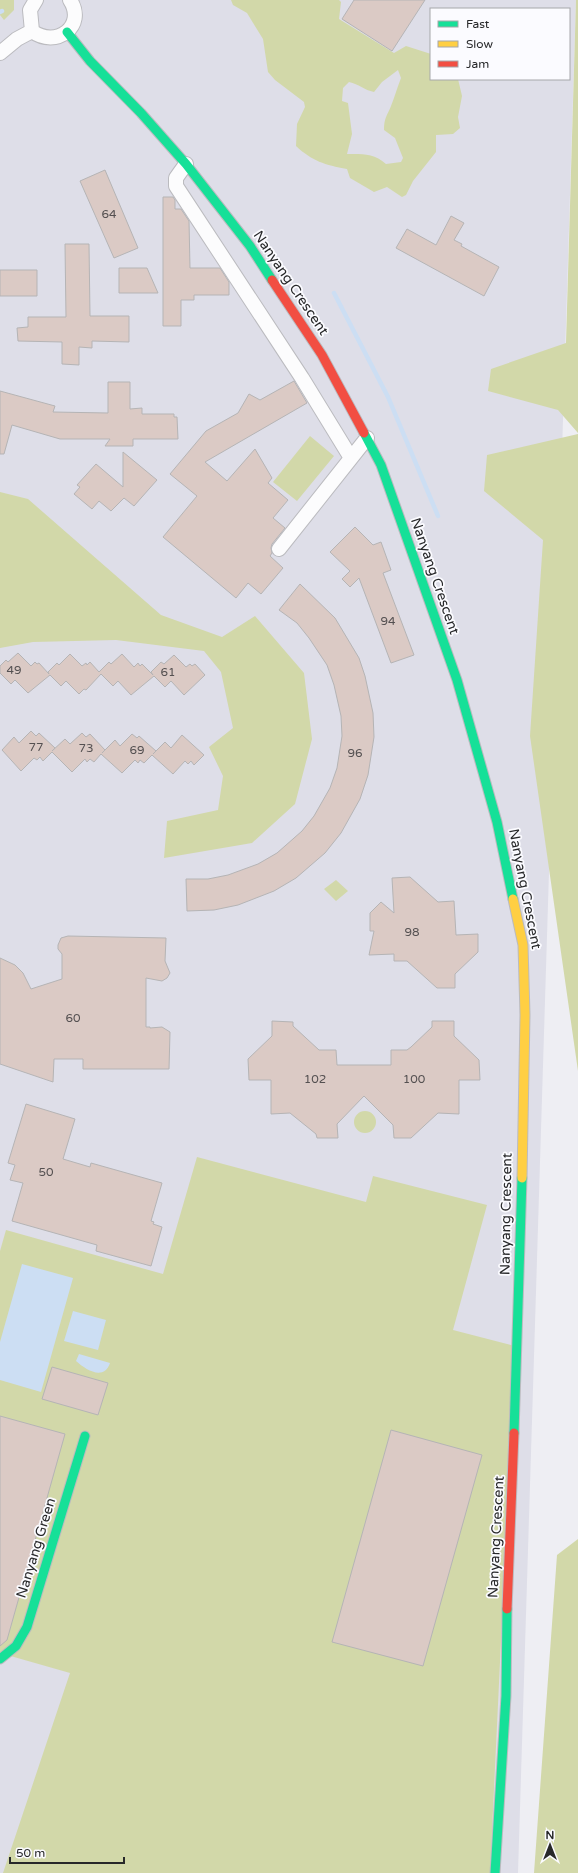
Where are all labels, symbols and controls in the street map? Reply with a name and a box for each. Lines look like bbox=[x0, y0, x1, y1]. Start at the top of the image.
legend bbox=[430, 8, 570, 80]
text: Fast bbox=[466, 17, 490, 31]
text: Slow bbox=[466, 37, 493, 51]
text: Jam bbox=[466, 57, 489, 71]
house number: 64 bbox=[101, 207, 117, 221]
street label: Nanyang Crescent bbox=[250, 228, 333, 339]
street label: Nanyang Crescent bbox=[407, 515, 463, 637]
house number: 94 bbox=[380, 614, 396, 628]
house number: 49 bbox=[6, 663, 22, 677]
house number: 61 bbox=[160, 665, 176, 679]
house number: 77 bbox=[28, 740, 44, 754]
house number: 73 bbox=[78, 741, 94, 755]
house number: 69 bbox=[129, 743, 145, 757]
house number: 96 bbox=[347, 746, 363, 760]
street label: Nanyang Crescent bbox=[505, 827, 545, 951]
house number: 98 bbox=[404, 925, 420, 939]
house number: 60 bbox=[65, 1011, 81, 1025]
house number: 102 bbox=[304, 1072, 326, 1086]
house number: 100 bbox=[403, 1072, 426, 1086]
street label: Nanyang Crescent bbox=[496, 1152, 516, 1275]
house number: 50 bbox=[38, 1165, 54, 1179]
street label: Nanyang Crescent bbox=[484, 1475, 508, 1599]
street label: Nanyang Green bbox=[13, 1496, 59, 1600]
north arrow bbox=[530, 1825, 570, 1865]
text: N bbox=[546, 1829, 554, 1842]
scale bar bbox=[10, 1839, 124, 1865]
text: 50 m bbox=[16, 1846, 45, 1860]

